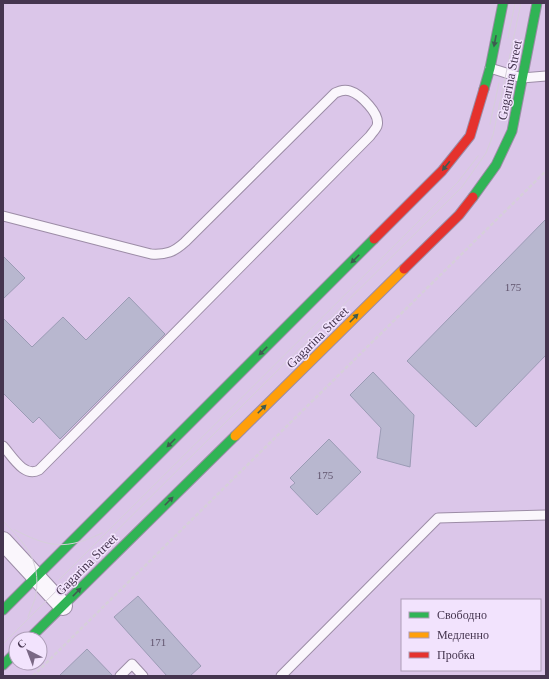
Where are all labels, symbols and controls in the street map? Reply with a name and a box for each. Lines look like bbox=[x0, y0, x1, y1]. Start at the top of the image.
one-way arrow bbox=[492, 35, 498, 47]
street label: Gagarina Street bbox=[494, 38, 525, 121]
one-way arrow bbox=[442, 161, 450, 172]
one-way arrow bbox=[350, 254, 360, 264]
house number: 175 bbox=[505, 281, 522, 293]
street label: Gagarina Street bbox=[283, 303, 352, 371]
one-way arrow bbox=[349, 313, 359, 323]
one-way arrow bbox=[258, 346, 268, 356]
one-way arrow bbox=[257, 404, 267, 414]
one-way arrow bbox=[166, 438, 176, 448]
house number: 175 bbox=[317, 469, 334, 481]
one-way arrow bbox=[164, 496, 174, 505]
street label: Gagarina Street bbox=[52, 530, 121, 598]
one-way arrow bbox=[72, 587, 82, 597]
legend bbox=[401, 599, 541, 671]
text: Свободно bbox=[437, 608, 487, 622]
text: Медленно bbox=[437, 628, 489, 642]
north arrow bbox=[8, 631, 48, 671]
text: С bbox=[14, 636, 28, 651]
house number: 171 bbox=[150, 636, 166, 648]
text: Пробка bbox=[437, 648, 475, 662]

